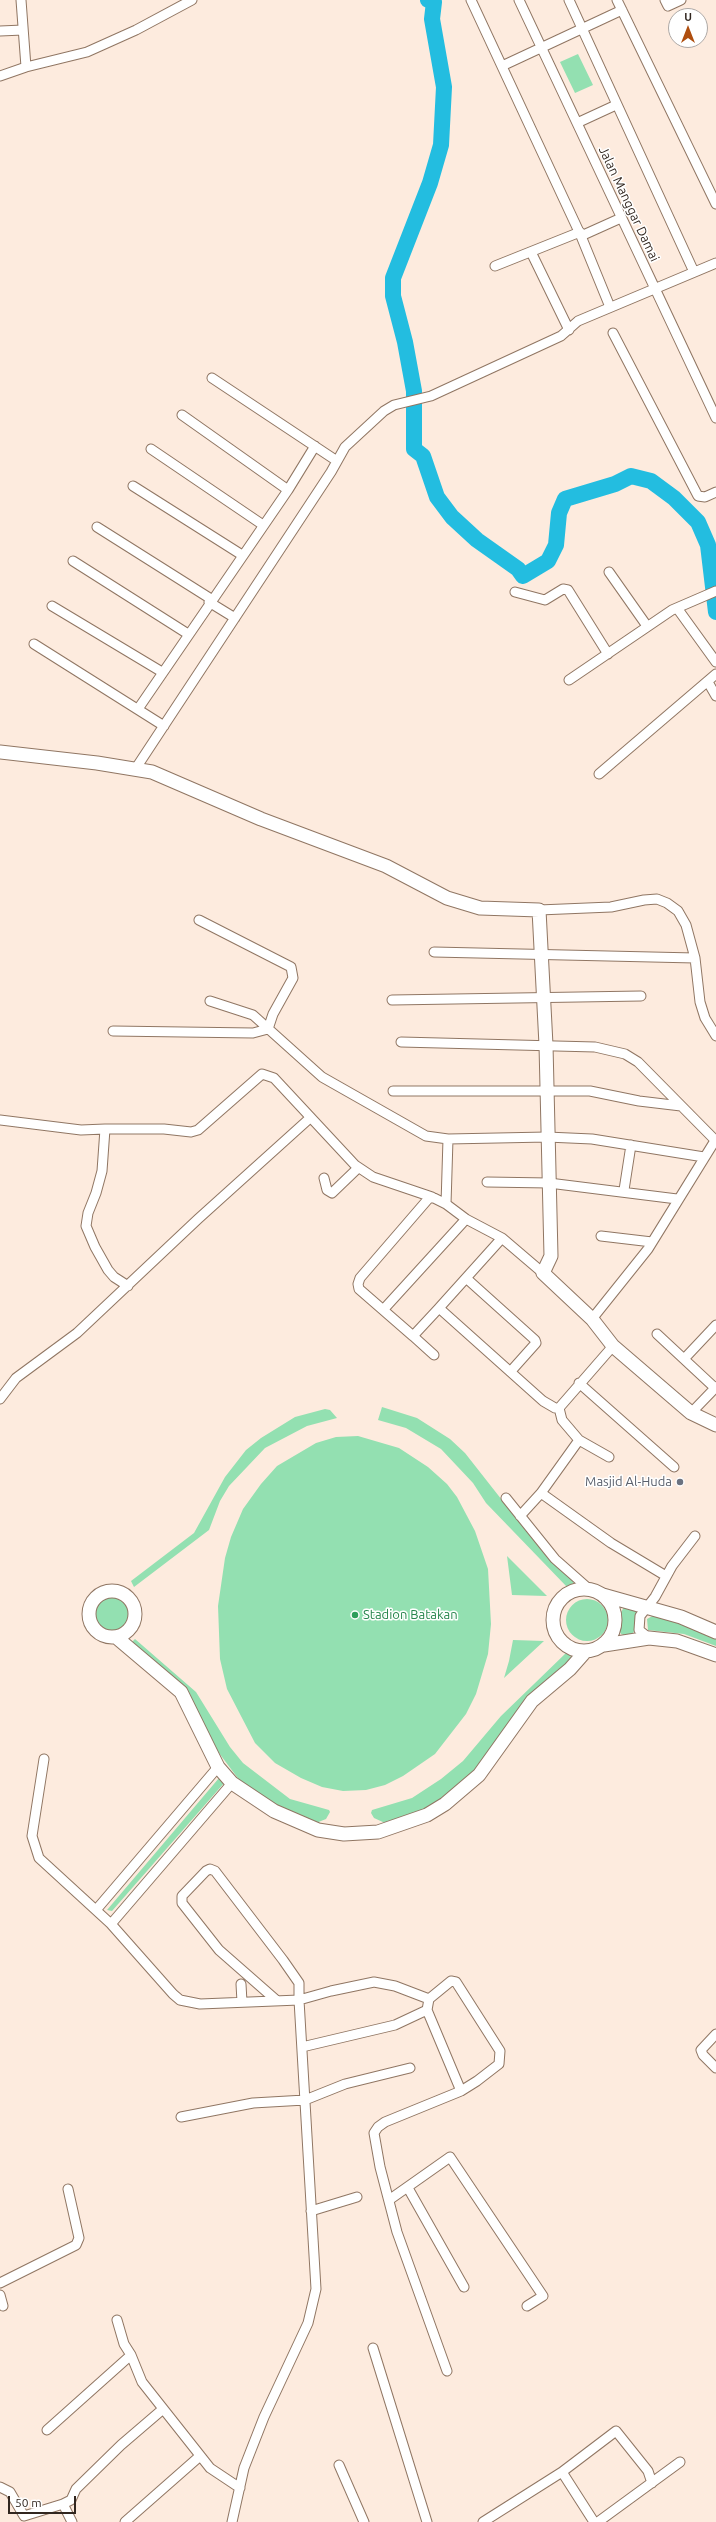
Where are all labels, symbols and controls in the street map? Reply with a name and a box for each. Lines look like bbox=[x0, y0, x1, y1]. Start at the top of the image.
north arrow bbox=[668, 8, 708, 48]
text: U bbox=[684, 11, 692, 23]
street label: Jalan Manggar Damai bbox=[595, 144, 663, 264]
place label: Masjid Al-Huda bbox=[585, 1474, 672, 1490]
marker: Masjid Al-Huda bbox=[675, 1477, 685, 1487]
place label: Stadion Batakan bbox=[363, 1607, 458, 1623]
marker: Stadion Batakan bbox=[350, 1610, 360, 1620]
scale bar bbox=[10, 2488, 78, 2514]
text: 50 m bbox=[15, 2496, 42, 2509]

